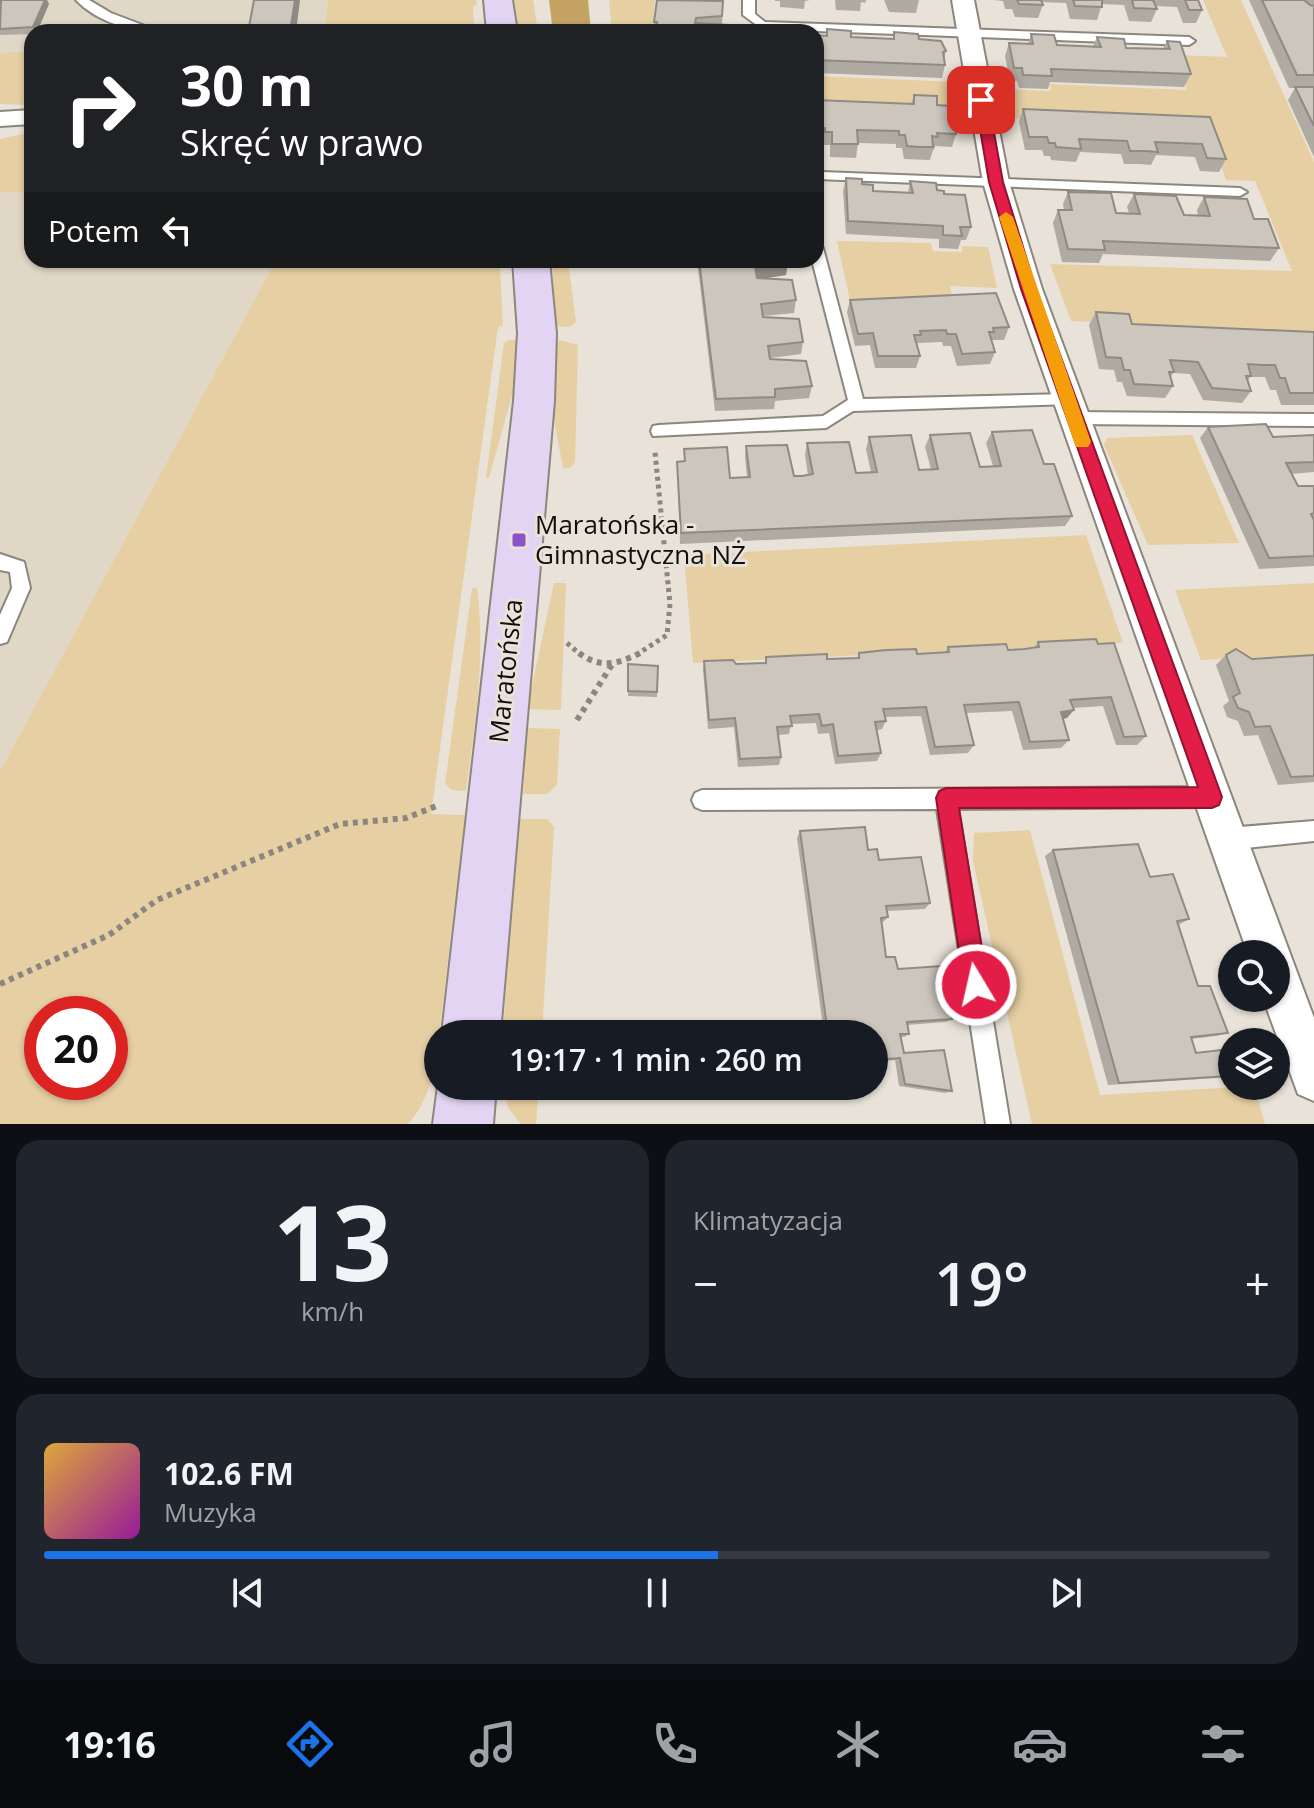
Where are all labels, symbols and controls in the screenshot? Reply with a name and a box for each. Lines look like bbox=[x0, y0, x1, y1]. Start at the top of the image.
text: 30 m bbox=[180, 46, 314, 122]
icon: right bbox=[48, 56, 152, 160]
pin bbox=[947, 66, 1015, 134]
icon: arrive bbox=[959, 78, 1003, 122]
text: Skręć w prawo bbox=[180, 118, 424, 167]
icon: left bbox=[155, 208, 199, 252]
text: Potem bbox=[48, 210, 139, 251]
place label: Maratońska - Gimnastyczna NŻ bbox=[535, 506, 746, 572]
marker: Maratońska - Gimnastyczna NŻ bbox=[510, 531, 528, 549]
street label: Maratońska bbox=[480, 597, 530, 745]
map controls bbox=[1218, 940, 1290, 1100]
button: search bbox=[1218, 940, 1290, 1012]
position arrow bbox=[934, 943, 1018, 1027]
speed limit sign: 20 bbox=[24, 996, 128, 1100]
button: layers bbox=[1218, 1028, 1290, 1100]
text: 19:17 · 1 min · 260 m bbox=[509, 1039, 803, 1080]
text: 13 bbox=[273, 1170, 392, 1311]
text: Klimatyzacja bbox=[693, 1202, 843, 1238]
text: 19° bbox=[934, 1242, 1029, 1324]
text: − bbox=[693, 1253, 718, 1313]
text: + bbox=[1245, 1253, 1270, 1313]
text: km/h bbox=[301, 1293, 364, 1329]
text: 102.6 FM bbox=[164, 1453, 294, 1494]
text: Muzyka bbox=[164, 1494, 257, 1530]
icon: previous bbox=[226, 1571, 270, 1615]
icon: pause bbox=[635, 1571, 679, 1615]
icon: next bbox=[1044, 1571, 1088, 1615]
icon: directions bbox=[282, 1716, 338, 1772]
icon: music bbox=[465, 1716, 521, 1772]
icon: phone bbox=[647, 1716, 703, 1772]
icon: climate bbox=[830, 1716, 886, 1772]
icon: car bbox=[1012, 1716, 1068, 1772]
icon: filters bbox=[1195, 1716, 1251, 1772]
text: 19:16 bbox=[63, 1720, 156, 1769]

